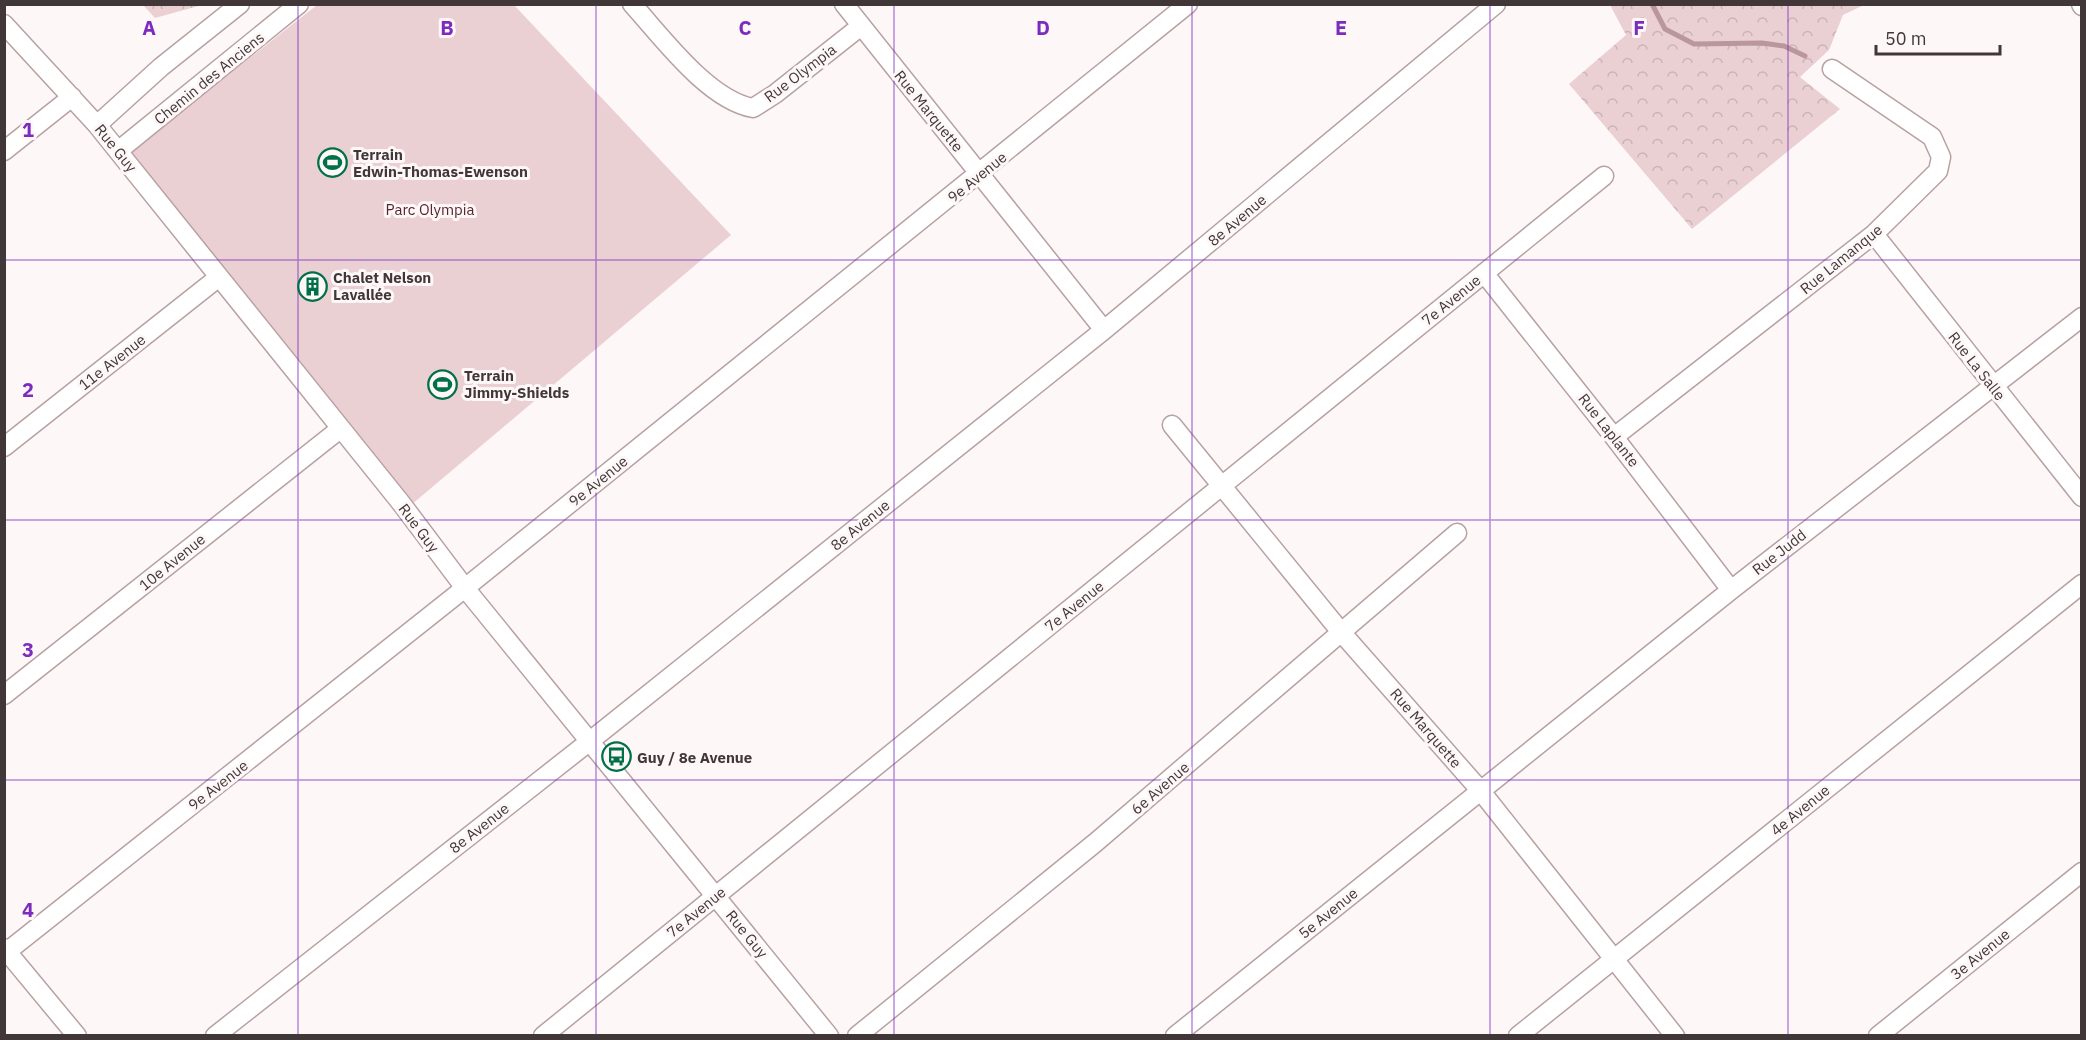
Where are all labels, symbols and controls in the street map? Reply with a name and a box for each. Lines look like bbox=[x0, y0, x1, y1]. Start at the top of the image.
text: B bbox=[440, 14, 454, 41]
text: C bbox=[738, 14, 752, 41]
text: D bbox=[1036, 14, 1050, 41]
text: E bbox=[1335, 14, 1347, 41]
text: F bbox=[1633, 14, 1645, 41]
scale bar bbox=[1876, 18, 2000, 56]
text: 50 m bbox=[1885, 27, 1927, 50]
street label: Chemin des Anciens bbox=[150, 28, 268, 128]
street label: Rue Olympia bbox=[760, 40, 840, 106]
street label: Rue Marquette bbox=[890, 66, 968, 156]
text: 1 bbox=[22, 116, 34, 143]
street label: Rue Guy bbox=[91, 120, 141, 176]
place label: Terrain Edwin-Thomas-Ewenson bbox=[353, 145, 528, 181]
sports icon: Terrain Edwin-Thomas-Ewenson bbox=[316, 147, 348, 179]
street label: 9e Avenue bbox=[943, 147, 1011, 207]
street label: 8e Avenue bbox=[1204, 190, 1270, 250]
park label: Parc Olympia bbox=[385, 200, 475, 219]
street label: Rue Lamanque bbox=[1796, 220, 1886, 298]
place label: Chalet Nelson Lavallée bbox=[333, 268, 431, 304]
building icon: Chalet Nelson Lavallée bbox=[296, 270, 328, 302]
street label: 7e Avenue bbox=[1417, 270, 1485, 330]
street label: Rue La Salle bbox=[1944, 328, 2010, 404]
street label: 11e Avenue bbox=[75, 330, 149, 394]
place label: Terrain Jimmy-Shields bbox=[464, 366, 570, 402]
sports icon: Terrain Jimmy-Shields bbox=[427, 368, 459, 400]
text: 2 bbox=[22, 376, 34, 403]
street label: Rue Laplante bbox=[1574, 389, 1644, 471]
street label: 9e Avenue bbox=[564, 451, 632, 511]
street label: 8e Avenue bbox=[826, 495, 894, 555]
street label: Rue Guy bbox=[394, 500, 444, 557]
street label: Rue Judd bbox=[1748, 525, 1810, 579]
street label: 10e Avenue bbox=[135, 529, 209, 595]
street label: 7e Avenue bbox=[1040, 576, 1108, 636]
text: 3 bbox=[22, 636, 34, 663]
street label: Rue Marquette bbox=[1386, 684, 1466, 772]
bus stop icon: Guy / 8e Avenue bbox=[600, 741, 632, 773]
place label: Guy / 8e Avenue bbox=[637, 748, 752, 767]
street label: 9e Avenue bbox=[184, 756, 252, 814]
street label: 6e Avenue bbox=[1127, 758, 1193, 818]
street label: 4e Avenue bbox=[1766, 780, 1834, 840]
street label: 8e Avenue bbox=[445, 799, 513, 857]
street label: 7e Avenue bbox=[662, 882, 730, 942]
street label: 5e Avenue bbox=[1294, 883, 1362, 943]
text: 4 bbox=[22, 896, 34, 923]
street label: Rue Guy bbox=[722, 906, 772, 962]
street label: 3e Avenue bbox=[1946, 924, 2014, 984]

